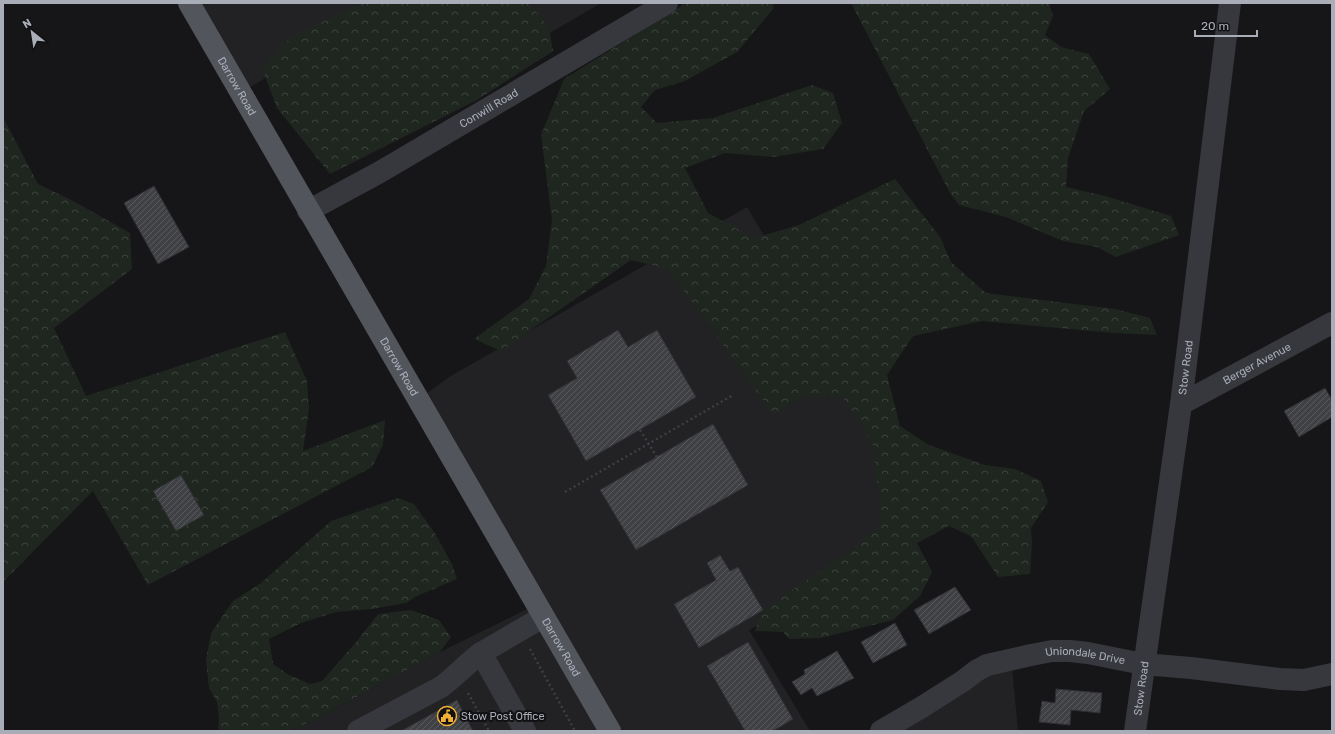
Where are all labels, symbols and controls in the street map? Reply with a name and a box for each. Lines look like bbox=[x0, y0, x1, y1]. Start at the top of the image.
north arrow bbox=[12, 12, 52, 52]
scale bar bbox=[1195, 12, 1257, 38]
text: N bbox=[21, 16, 34, 31]
text: 20 m bbox=[1201, 19, 1229, 33]
street label: Darrow Road bbox=[215, 55, 259, 118]
street label: Conwill Road bbox=[457, 86, 520, 130]
street label: Darrow Road bbox=[377, 335, 421, 398]
street label: Stow Road bbox=[1176, 340, 1195, 395]
street label: Berger Avenue bbox=[1221, 340, 1293, 387]
street label: Darrow Road bbox=[539, 615, 583, 679]
street label: Uniondale Drive bbox=[1044, 644, 1126, 667]
street label: Stow Road bbox=[1131, 660, 1151, 716]
public building icon: Stow Post Office bbox=[436, 705, 458, 727]
place label: Stow Post Office bbox=[461, 710, 545, 723]

